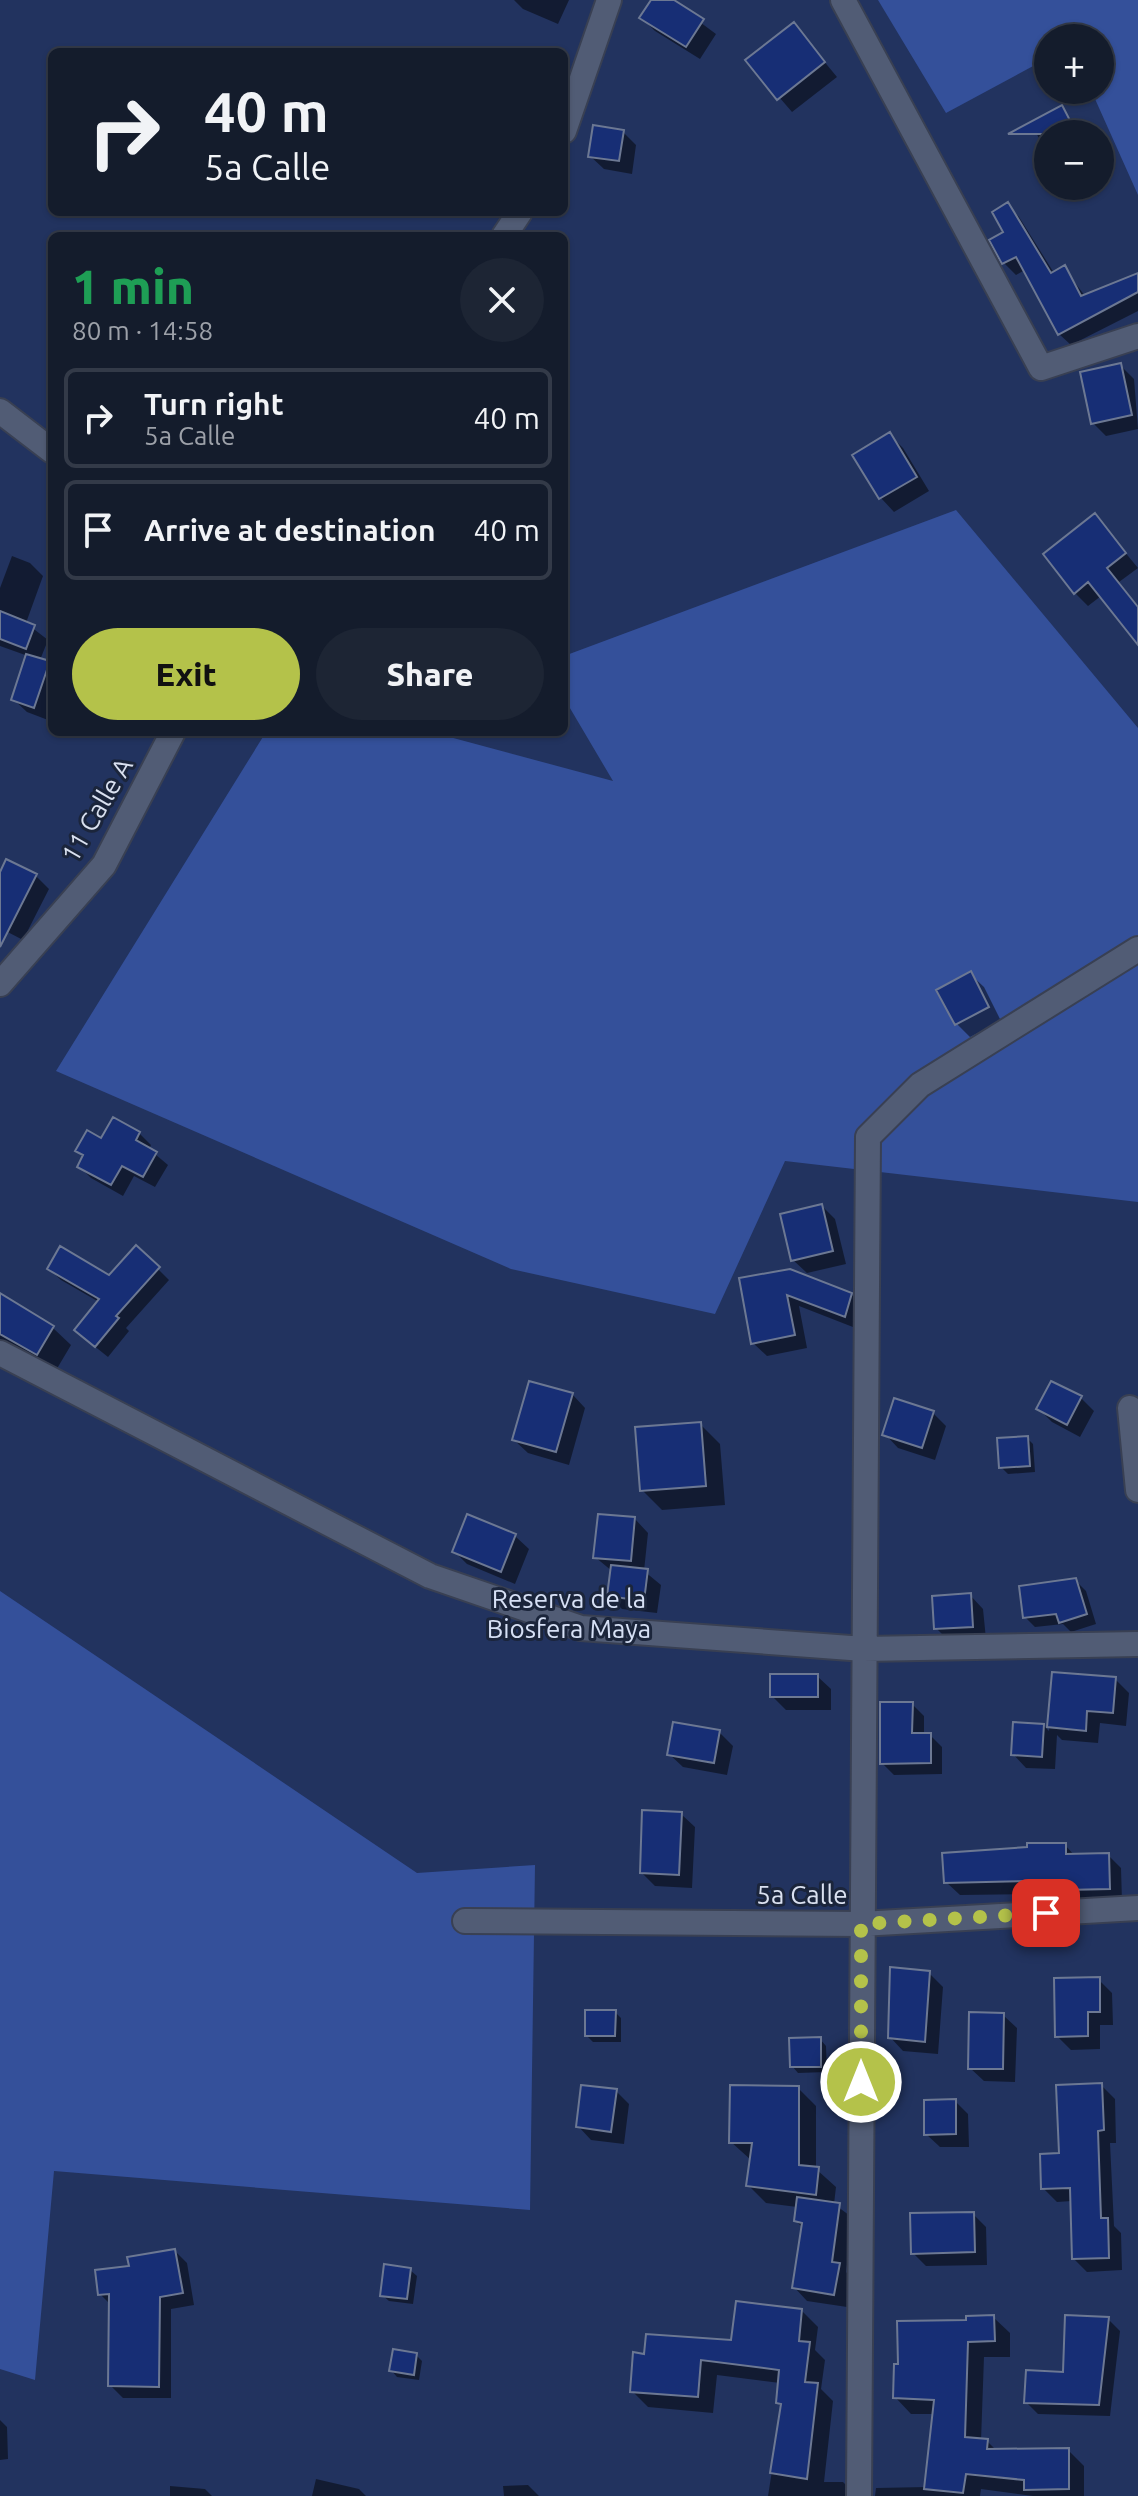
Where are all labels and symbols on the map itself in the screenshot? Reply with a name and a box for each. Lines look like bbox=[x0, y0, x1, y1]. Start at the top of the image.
street label: 11 Calle A bbox=[55, 752, 138, 867]
park label: Reserva de la Biosfera Maya bbox=[487, 1584, 651, 1643]
pin bbox=[1012, 1879, 1080, 1947]
street label: 5a Calle bbox=[756, 1880, 848, 1909]
position arrow bbox=[819, 2040, 903, 2124]

